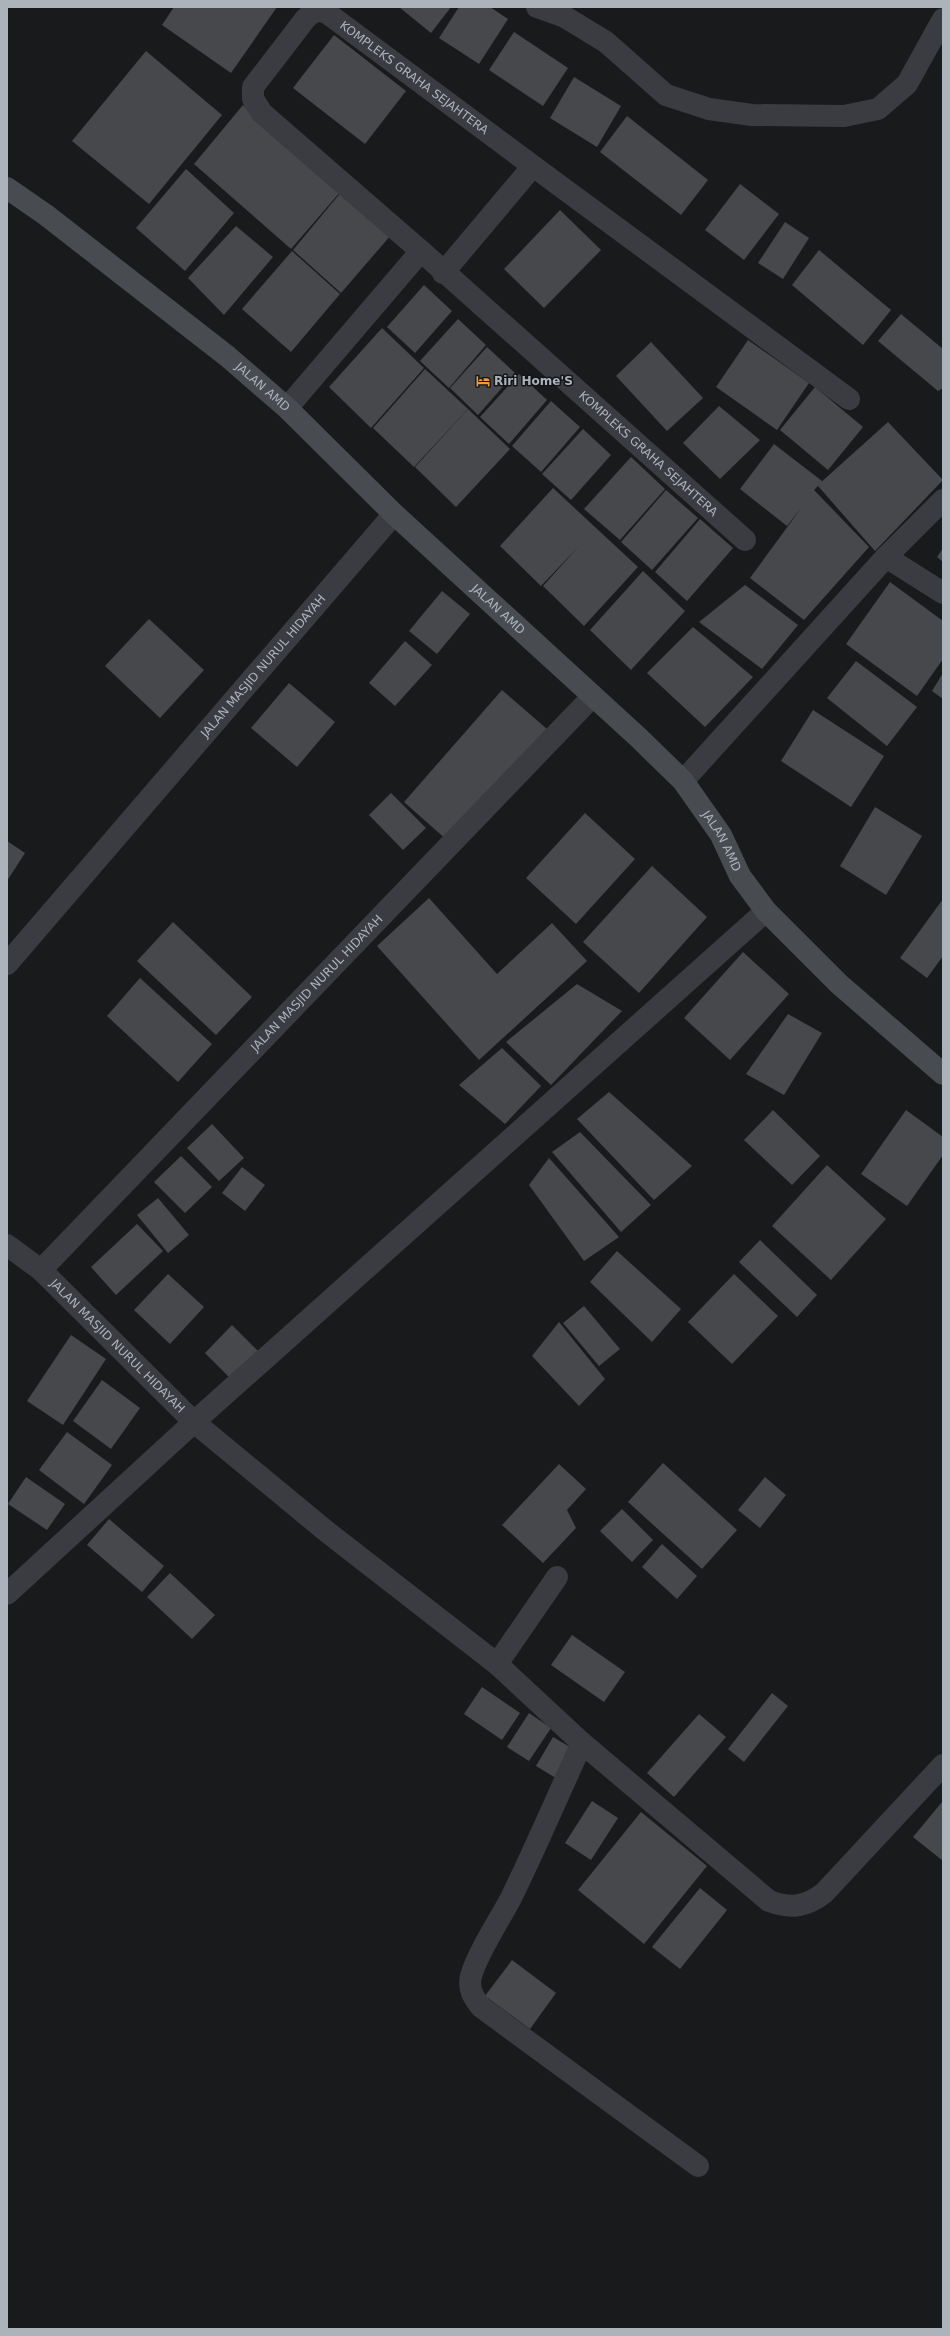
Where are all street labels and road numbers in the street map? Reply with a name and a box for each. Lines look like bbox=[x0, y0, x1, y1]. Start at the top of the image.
street label: KOMPLEKS GRAHA SEJAHTERA bbox=[337, 18, 492, 138]
street label: JALAN AMD bbox=[232, 359, 293, 414]
street label: KOMPLEKS GRAHA SEJAHTERA bbox=[576, 388, 721, 520]
street label: JALAN AMD bbox=[468, 581, 528, 637]
street label: JALAN MASJID NURUL HIDAYAH bbox=[197, 592, 329, 741]
street label: JALAN AMD bbox=[699, 807, 744, 874]
street label: JALAN MASJID NURUL HIDAYAH bbox=[247, 912, 386, 1055]
street label: JALAN MASJID NURUL HIDAYAH bbox=[47, 1275, 188, 1416]

